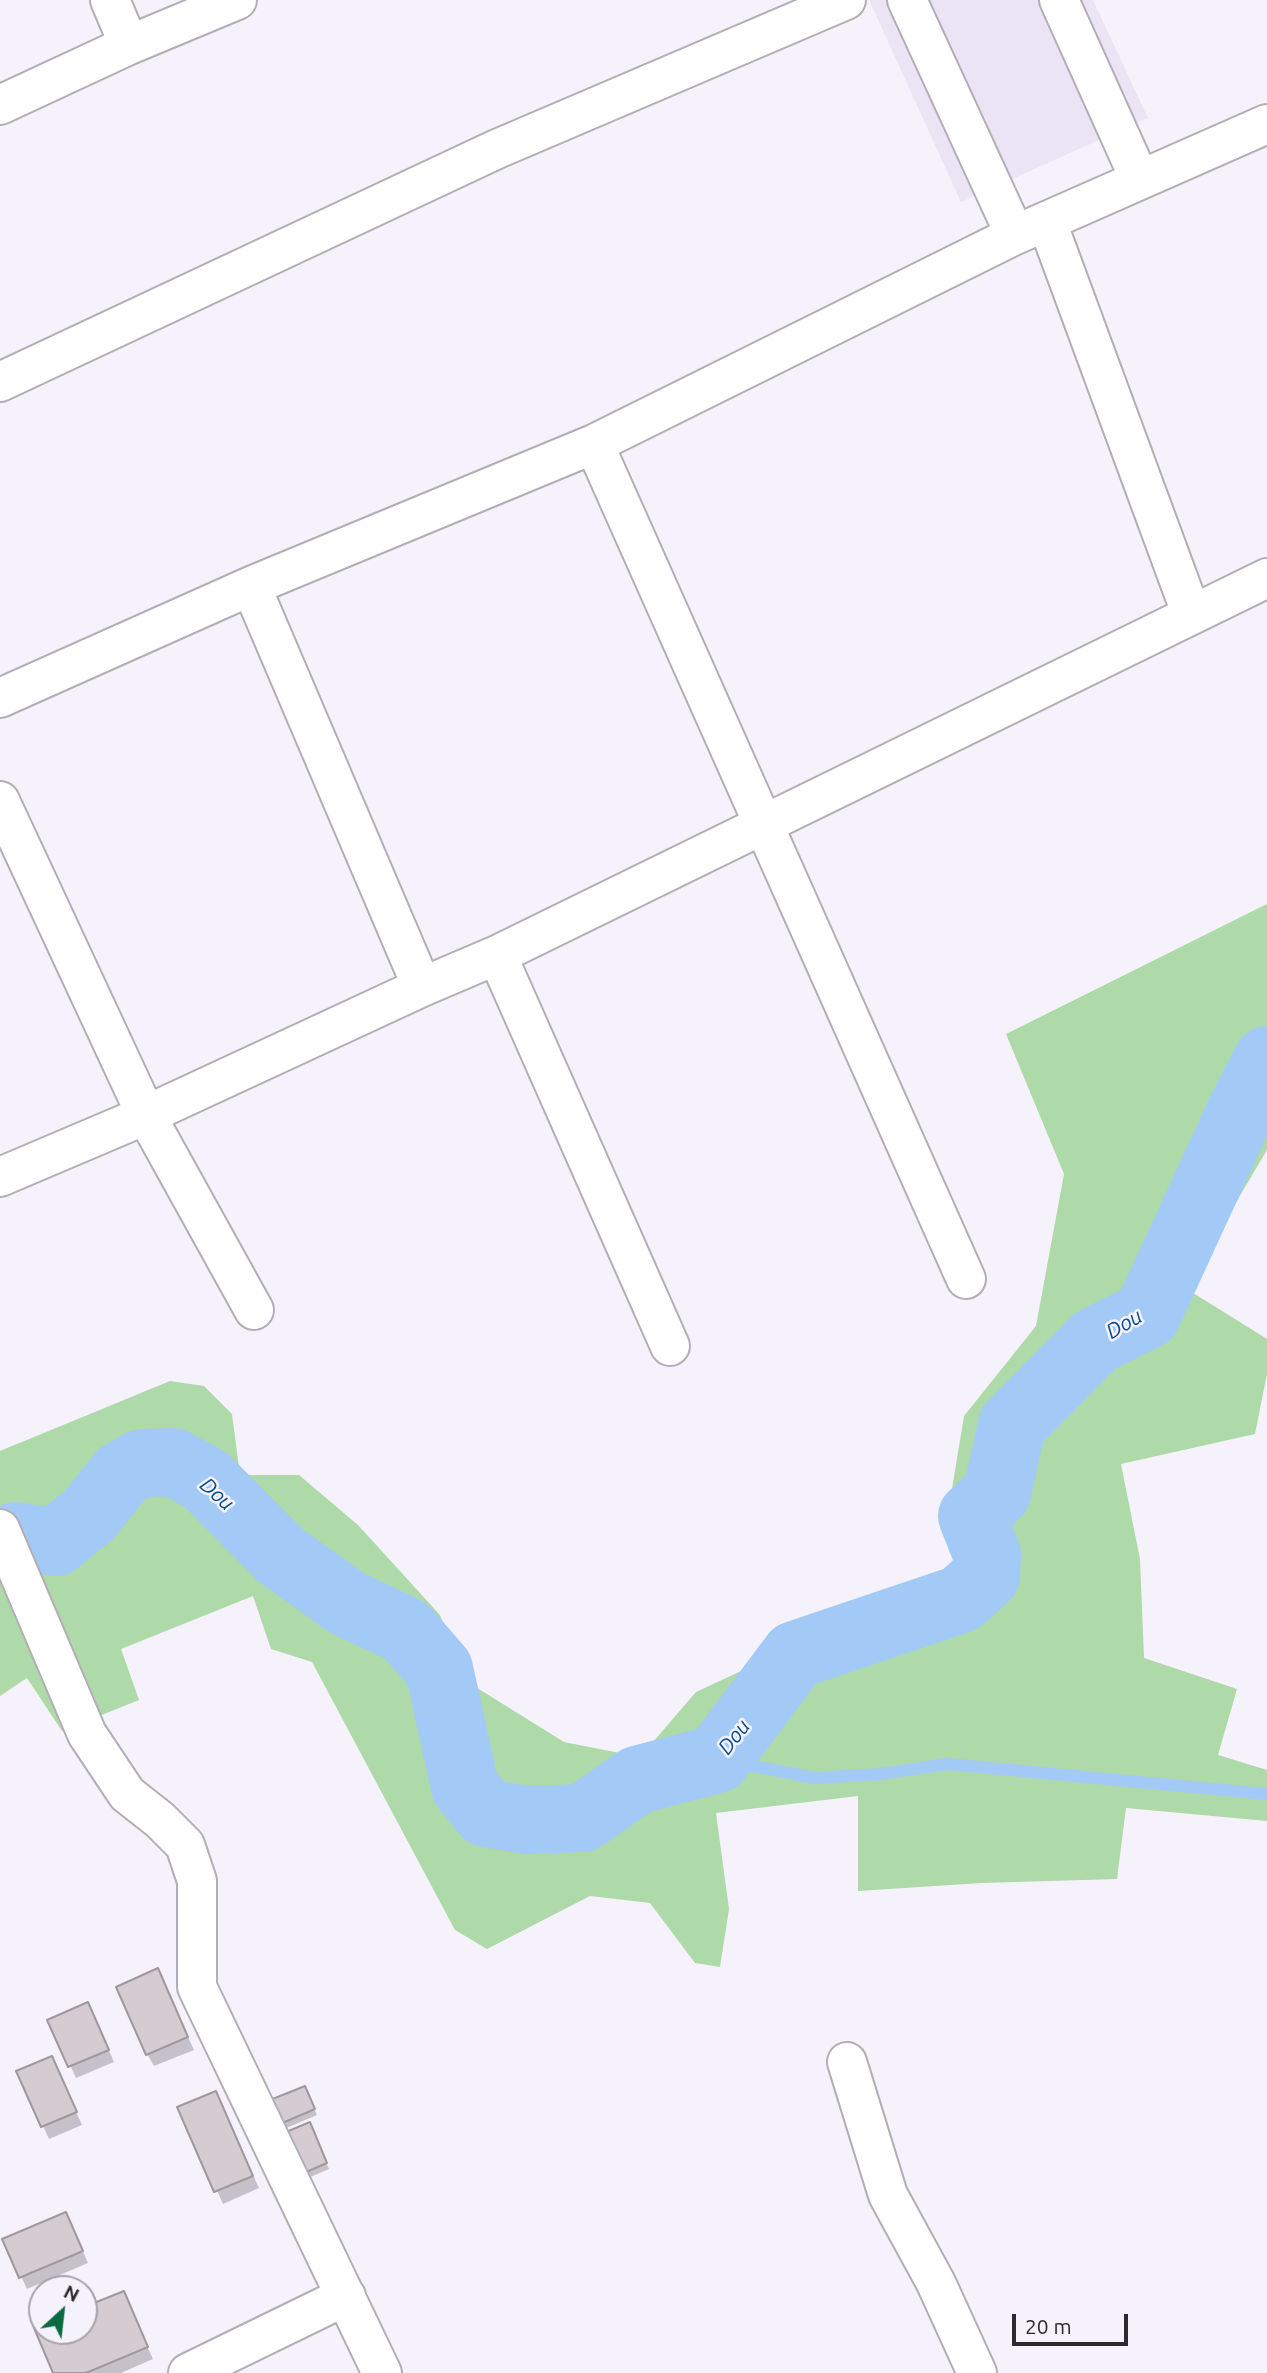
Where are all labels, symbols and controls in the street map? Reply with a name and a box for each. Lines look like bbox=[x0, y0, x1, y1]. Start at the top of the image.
water label: Dou bbox=[1101, 1304, 1147, 1344]
water label: Dou bbox=[195, 1472, 239, 1516]
water label: Dou bbox=[713, 1714, 755, 1760]
north arrow bbox=[28, 2275, 98, 2345]
text: N bbox=[60, 2280, 83, 2306]
scale bar bbox=[1015, 2300, 1130, 2344]
text: 20 m bbox=[1025, 2314, 1072, 2338]

